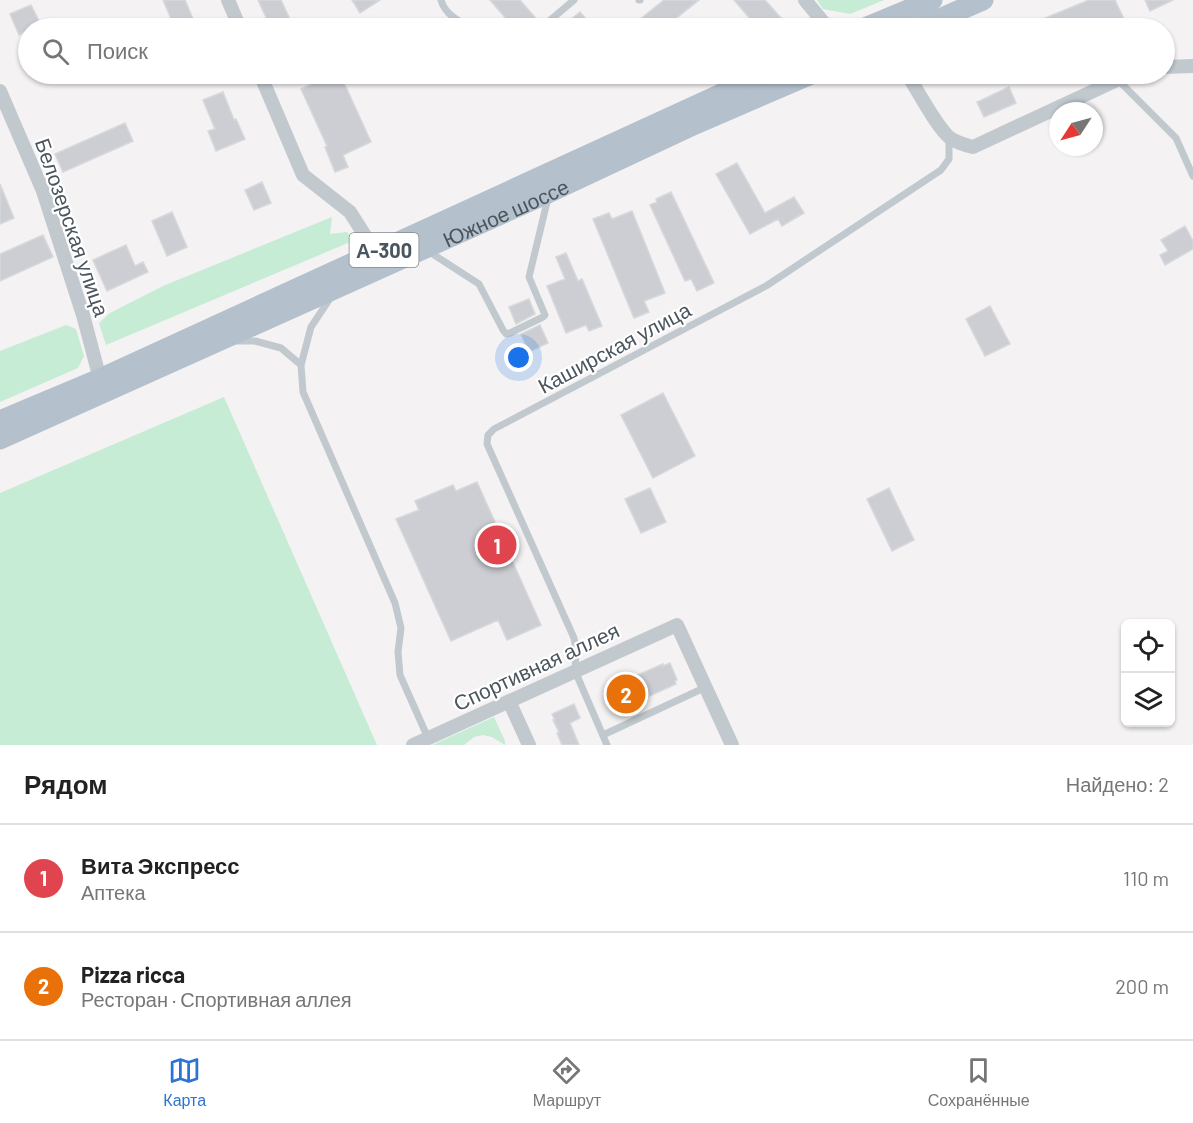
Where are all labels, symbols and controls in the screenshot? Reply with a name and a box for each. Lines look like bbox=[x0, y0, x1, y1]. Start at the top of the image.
search box bbox=[18, 18, 1175, 84]
icon: search bbox=[39, 35, 72, 68]
text: Поиск bbox=[87, 37, 148, 63]
north arrow bbox=[1049, 102, 1103, 156]
street label: Белозерская улица bbox=[31, 135, 115, 320]
street label: Южное шоссе bbox=[438, 173, 572, 251]
road number: А-300 bbox=[350, 233, 418, 267]
street label: Каширская улица bbox=[533, 296, 695, 398]
your location bbox=[504, 343, 533, 372]
pin: 1 bbox=[478, 522, 516, 568]
street label: Спортивная аллея bbox=[449, 617, 623, 715]
map controls bbox=[1121, 619, 1175, 727]
button: locate bbox=[1121, 619, 1175, 673]
pin: 2 bbox=[606, 672, 646, 716]
button: layers bbox=[1121, 673, 1175, 727]
text: Рядом bbox=[24, 768, 107, 799]
text: Найдено: 2 bbox=[1066, 772, 1169, 796]
text: Вита Экспресс bbox=[81, 852, 240, 878]
text: 1 bbox=[40, 866, 47, 890]
text: 110 m bbox=[1123, 866, 1169, 890]
text: Аптека bbox=[81, 880, 146, 904]
text: Pizza ricca bbox=[81, 961, 185, 987]
text: 2 bbox=[38, 974, 49, 998]
text: 200 m bbox=[1115, 974, 1169, 998]
text: Ресторан · Спортивная аллея bbox=[81, 987, 352, 1011]
tab: Карта bbox=[163, 1054, 206, 1110]
tab: Маршрут bbox=[533, 1054, 601, 1110]
tab: Сохранённые bbox=[928, 1054, 1030, 1110]

